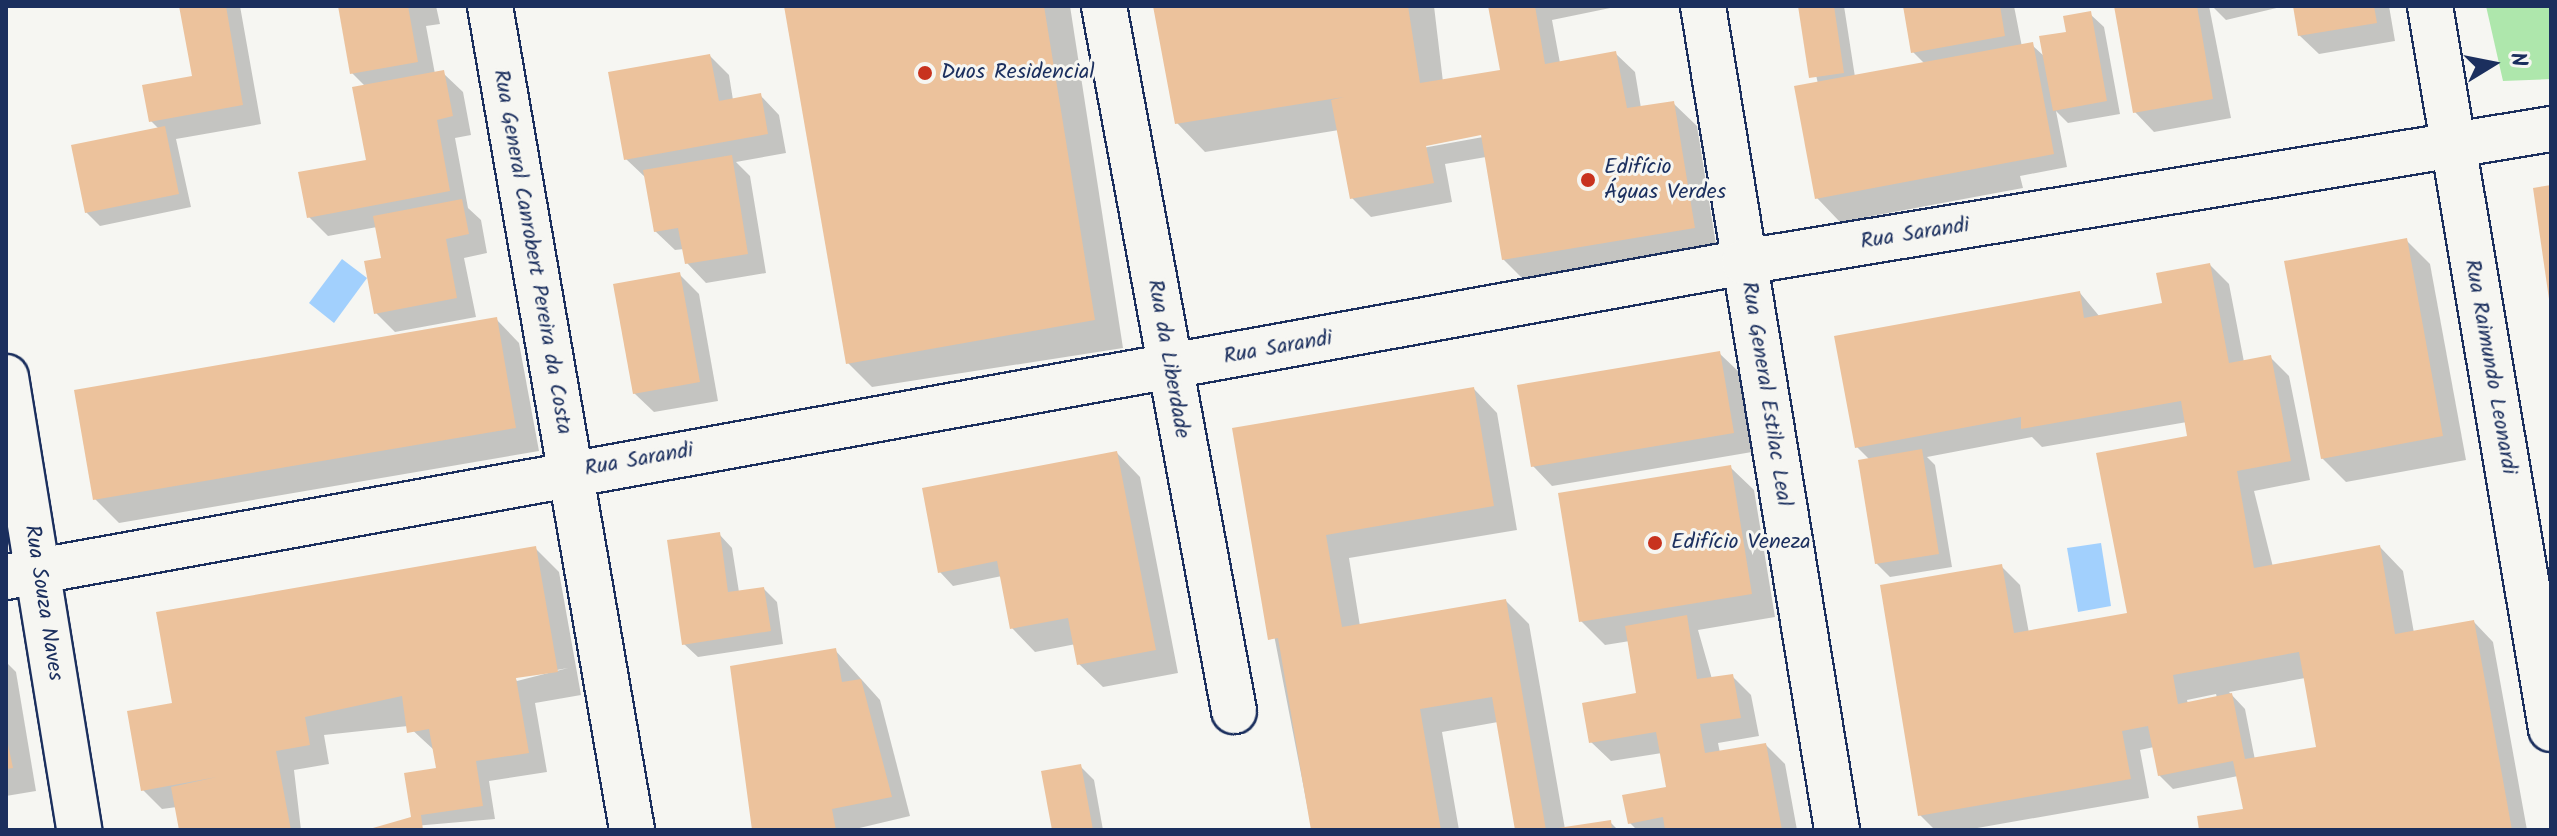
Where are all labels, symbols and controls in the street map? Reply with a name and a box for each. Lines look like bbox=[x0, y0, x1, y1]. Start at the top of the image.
north arrow bbox=[2453, 24, 2533, 104]
text: N bbox=[2499, 50, 2536, 70]
place label: Duos Residencial bbox=[941, 60, 1095, 86]
marker: Duos Residencial bbox=[916, 64, 934, 82]
street label: Rua General Canrobert Pereira da Costa bbox=[487, 67, 577, 437]
place label: Edifício Águas Verdes bbox=[1604, 154, 1726, 206]
marker: Edifício Águas Verdes bbox=[1579, 171, 1597, 189]
street label: Rua Sarandi bbox=[1859, 212, 1971, 256]
street label: Rua Raimundo Leonardi bbox=[2458, 257, 2522, 477]
street label: Rua da Liberdade bbox=[1141, 278, 1195, 440]
street label: Rua General Estilac Leal bbox=[1735, 280, 1797, 508]
street label: Rua Sarandi bbox=[1221, 325, 1335, 371]
street label: Rua Sarandi bbox=[582, 437, 696, 483]
street label: Rua Souza Naves bbox=[18, 523, 68, 683]
place label: Edifício Veneza bbox=[1671, 530, 1811, 556]
marker: Edifício Veneza bbox=[1646, 534, 1664, 552]

